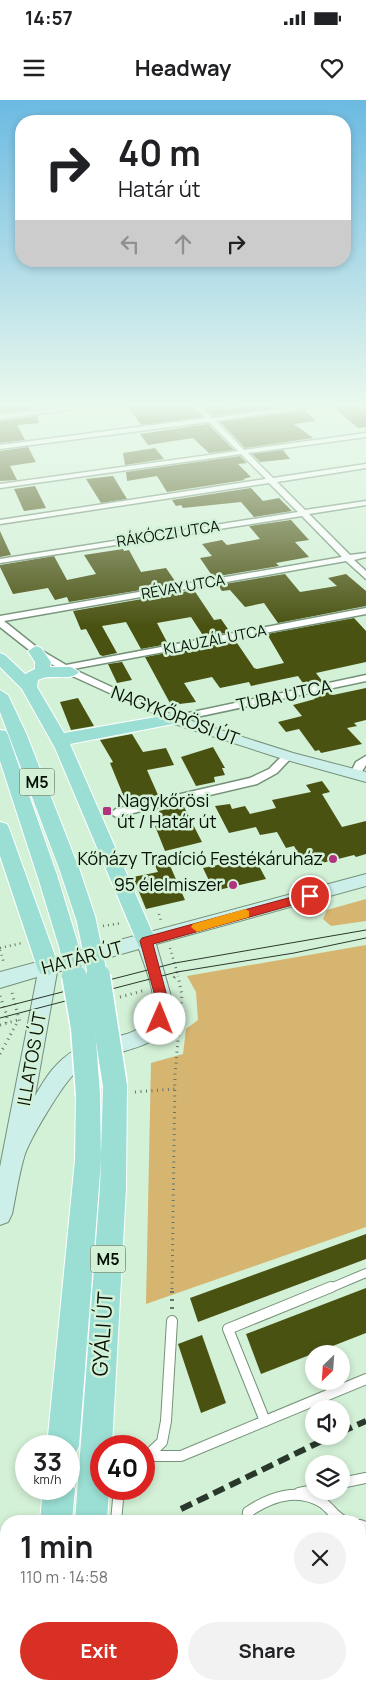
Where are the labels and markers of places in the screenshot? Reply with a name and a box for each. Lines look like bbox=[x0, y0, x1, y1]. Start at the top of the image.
place label: Nagykőrösi út / Határ út bbox=[117, 788, 217, 833]
marker: Nagykőrösi út / Határ út bbox=[101, 805, 113, 817]
place label: Kőházy Tradíció Festékáruház bbox=[78, 846, 323, 870]
marker: Kőházy Tradíció Festékáruház bbox=[327, 853, 339, 865]
place label: 95 élelmiszer bbox=[114, 872, 224, 896]
pin bbox=[289, 875, 331, 917]
marker: 95 élelmiszer bbox=[227, 879, 239, 891]

